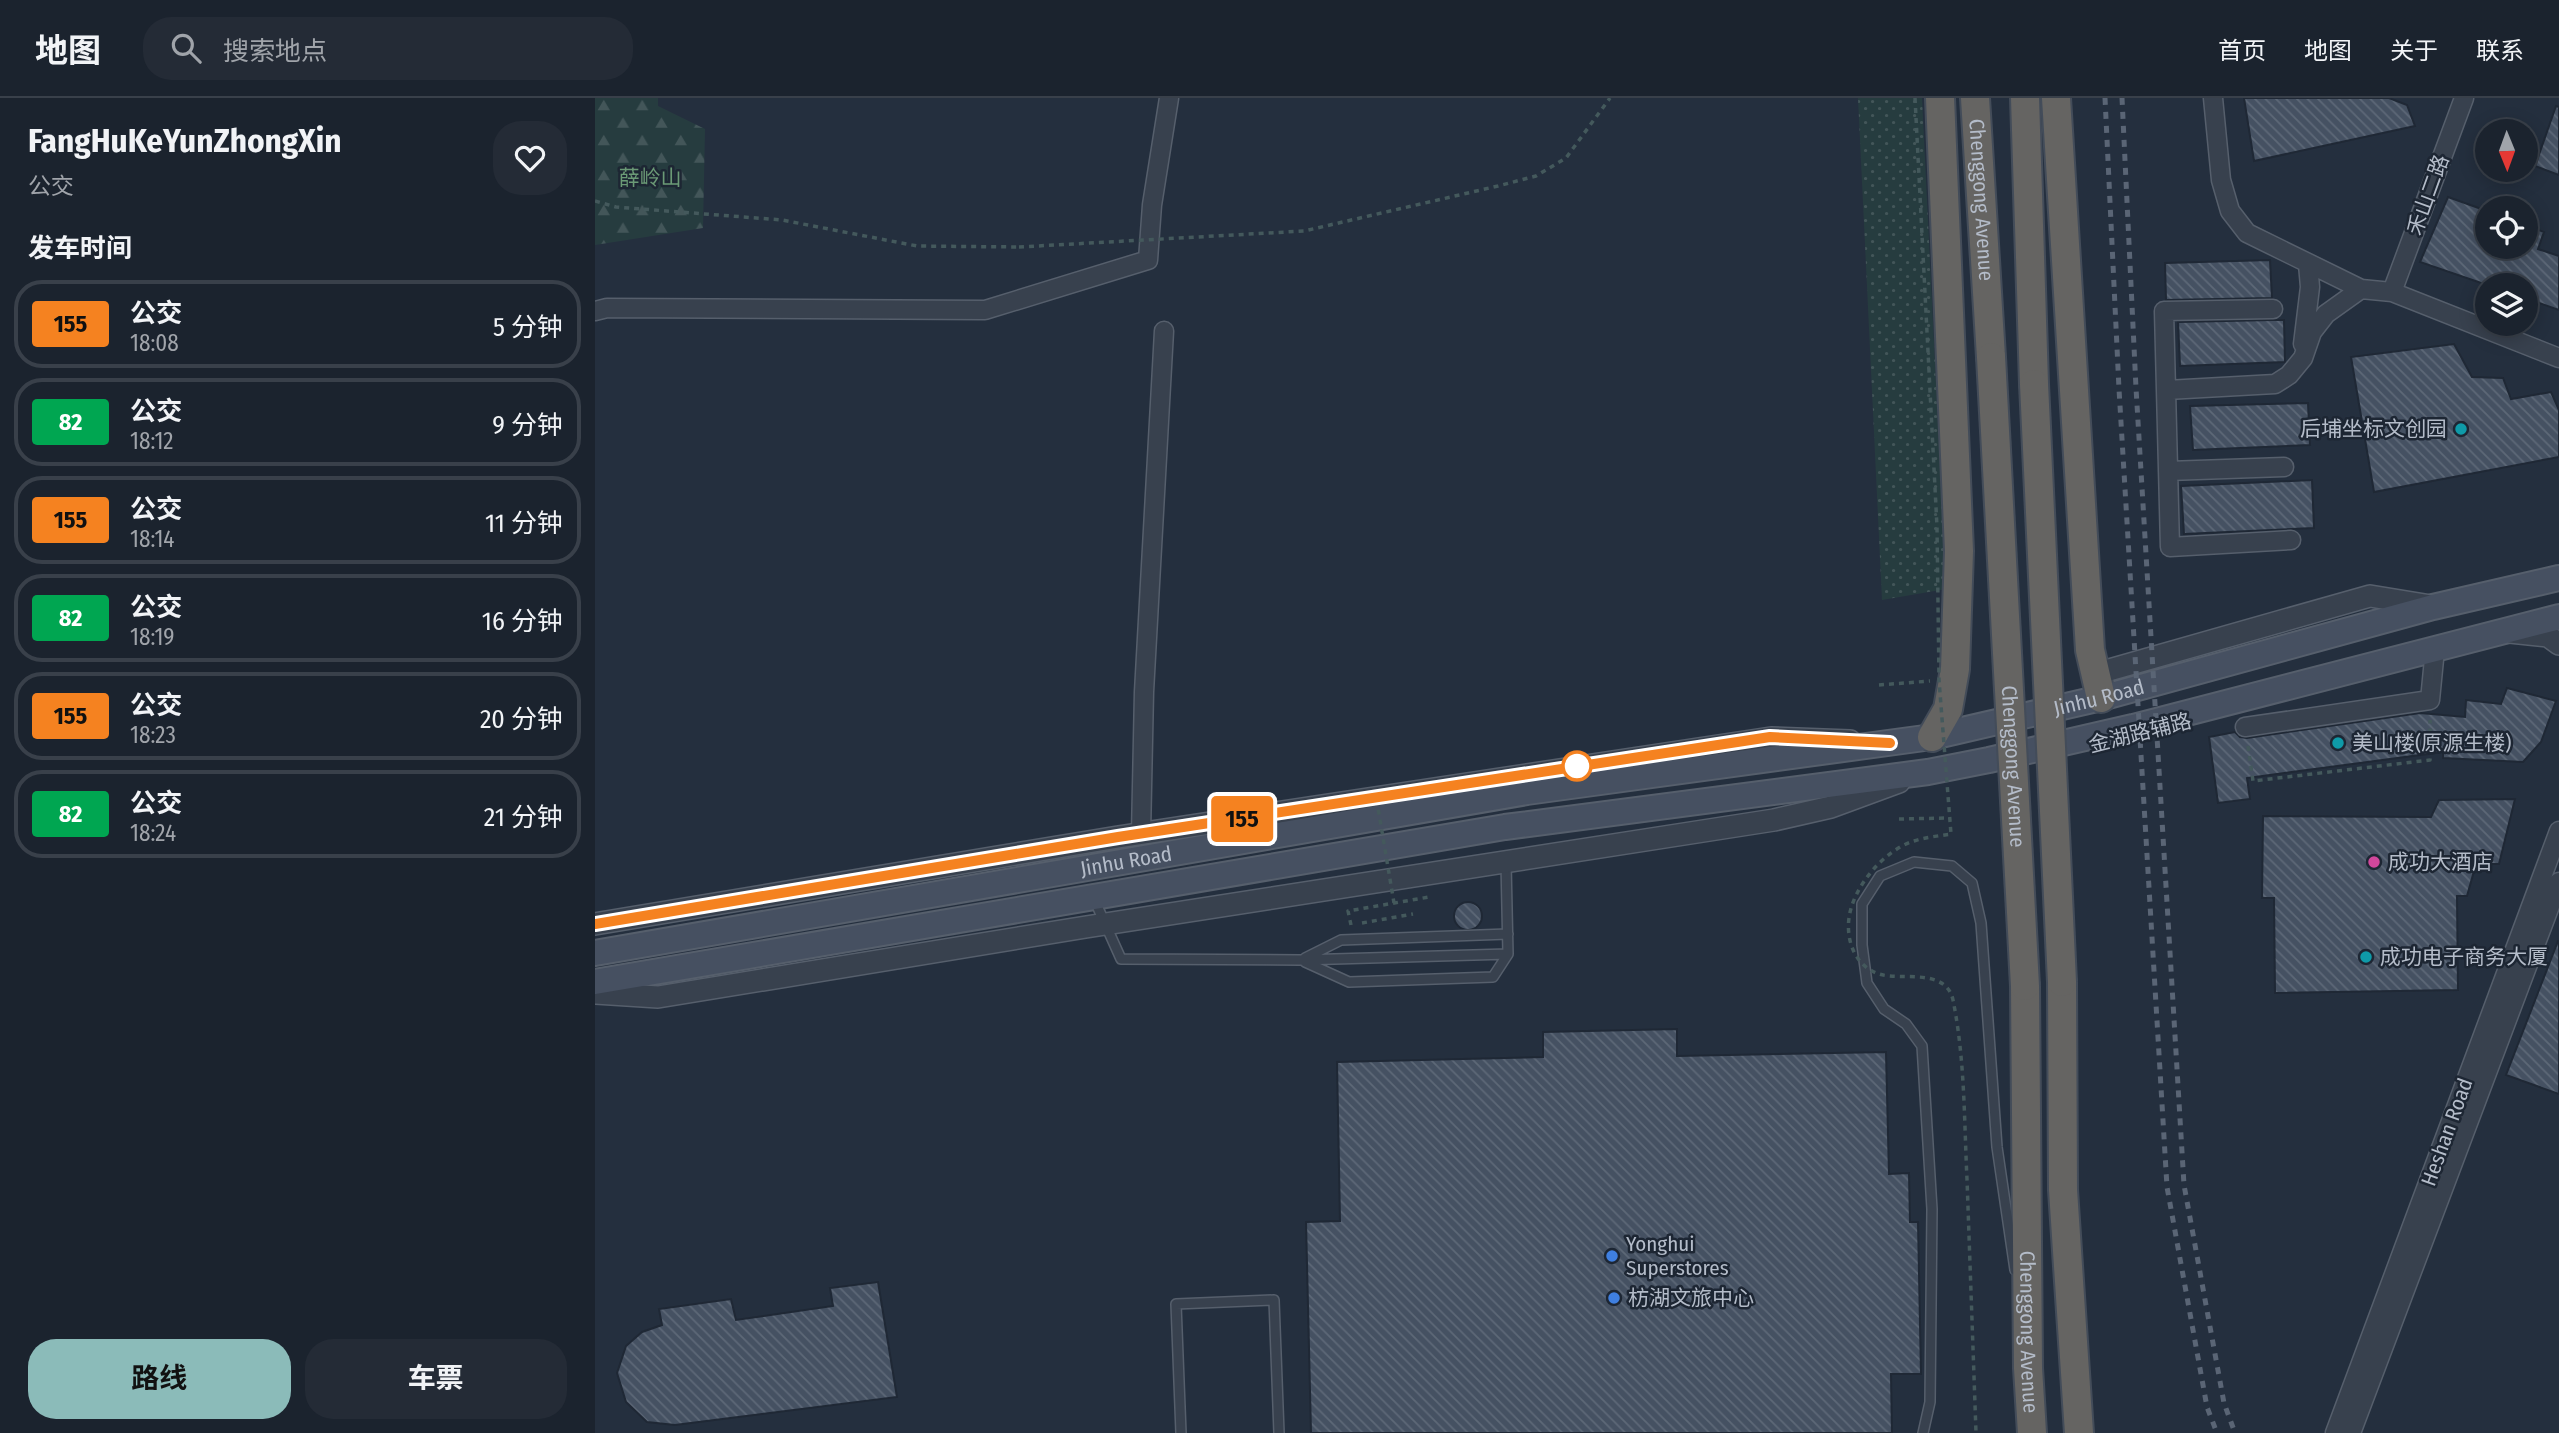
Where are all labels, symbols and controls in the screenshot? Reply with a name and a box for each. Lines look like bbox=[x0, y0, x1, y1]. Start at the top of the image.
search box bbox=[143, 17, 633, 80]
icon: search bbox=[167, 29, 205, 67]
text: 地图 bbox=[35, 31, 101, 71]
text: 搜索地点 bbox=[223, 36, 327, 67]
text: 首页 bbox=[2218, 37, 2266, 65]
text: 地图 bbox=[2304, 37, 2352, 65]
text: 关于 bbox=[2390, 37, 2438, 65]
text: 联系 bbox=[2476, 37, 2524, 65]
street label: Chenggong Avenue bbox=[1963, 118, 1999, 282]
north arrow bbox=[2475, 119, 2537, 182]
map controls bbox=[2475, 119, 2538, 336]
text: FangHuKeYunZhongXin bbox=[28, 121, 342, 161]
button: heart bbox=[493, 121, 567, 195]
street label: 禾山二路 bbox=[2401, 151, 2455, 239]
park label: 薛岭山 bbox=[619, 165, 682, 191]
text: 公交 bbox=[28, 172, 74, 200]
button: locate bbox=[2475, 196, 2538, 259]
text: 发车时间 bbox=[28, 233, 132, 264]
button: layers bbox=[2475, 273, 2538, 336]
text: 公交 bbox=[130, 298, 182, 329]
text: 155 bbox=[54, 310, 87, 338]
text: 5 分钟 bbox=[493, 312, 563, 343]
text: 18:08 bbox=[130, 329, 179, 357]
text: 公交 bbox=[130, 396, 182, 427]
text: 82 bbox=[59, 408, 82, 436]
text: 9 分钟 bbox=[492, 410, 563, 441]
place label: 后埔坐标文创园 bbox=[2300, 416, 2447, 442]
marker: 后埔坐标文创园 bbox=[2453, 421, 2469, 437]
text: 18:12 bbox=[130, 427, 174, 455]
text: 公交 bbox=[130, 494, 182, 525]
text: 155 bbox=[54, 506, 87, 534]
text: 11 分钟 bbox=[485, 508, 563, 539]
text: 18:14 bbox=[130, 525, 175, 553]
text: 公交 bbox=[130, 592, 182, 623]
text: 82 bbox=[59, 604, 82, 632]
text: 16 分钟 bbox=[482, 606, 563, 637]
text: 18:19 bbox=[130, 623, 175, 651]
street label: Jinhu Road bbox=[2051, 674, 2147, 722]
street label: Chenggong Avenue bbox=[1996, 685, 2030, 848]
text: 公交 bbox=[130, 690, 182, 721]
text: 155 bbox=[54, 702, 87, 730]
text: 20 分钟 bbox=[480, 704, 563, 735]
street label: 金湖路辅路 bbox=[2086, 708, 2194, 758]
text: 18:23 bbox=[130, 721, 176, 749]
place label: 美山楼(原源生楼) bbox=[2352, 730, 2511, 756]
marker: 美山楼(原源生楼) bbox=[2330, 735, 2346, 751]
unlabelled marker bbox=[1562, 751, 1592, 781]
text: 公交 bbox=[130, 788, 182, 819]
line badge: 155 bbox=[1202, 796, 1282, 842]
text: 82 bbox=[59, 800, 82, 828]
text: 21 分钟 bbox=[484, 802, 563, 833]
text: 155 bbox=[1225, 805, 1259, 833]
text: 18:24 bbox=[130, 819, 176, 847]
street label: Jinhu Road bbox=[1078, 841, 1174, 882]
place label: 成功大酒店 bbox=[2388, 849, 2493, 875]
marker: 成功大酒店 bbox=[2366, 854, 2382, 870]
place label: 成功电子商务大厦 bbox=[2380, 944, 2548, 970]
marker: 成功电子商务大厦 bbox=[2358, 949, 2374, 965]
street label: Heshan Road bbox=[2415, 1074, 2479, 1190]
place label: Yonghui Superstores bbox=[1626, 1231, 1729, 1281]
marker: Yonghui Superstores bbox=[1604, 1248, 1620, 1264]
street label: Chenggong Avenue bbox=[2014, 1251, 2044, 1414]
place label: 枋湖文旅中心 bbox=[1628, 1285, 1754, 1311]
marker: 枋湖文旅中心 bbox=[1606, 1290, 1622, 1306]
button: 路线 bbox=[28, 1339, 291, 1419]
button: 车票 bbox=[305, 1339, 567, 1419]

